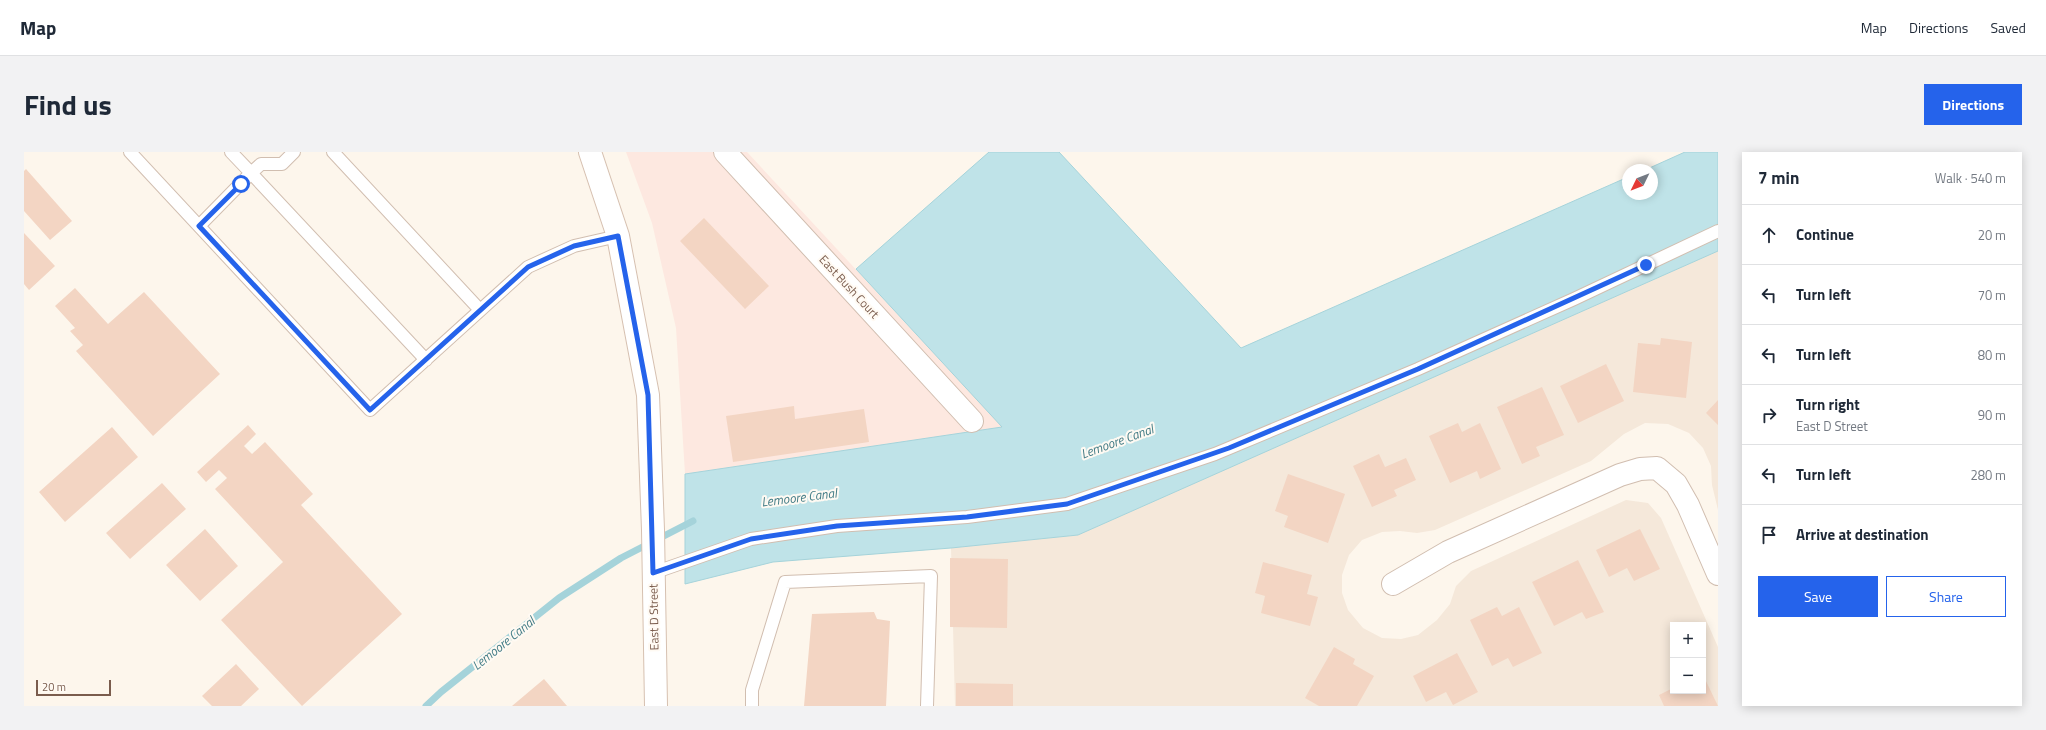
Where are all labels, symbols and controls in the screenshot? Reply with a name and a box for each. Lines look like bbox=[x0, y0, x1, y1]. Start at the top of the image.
text: Map bbox=[20, 13, 56, 42]
text: Map bbox=[1861, 17, 1887, 38]
text: Directions bbox=[1909, 17, 1968, 38]
text: Saved bbox=[1990, 17, 2026, 38]
text: Find us bbox=[24, 83, 112, 126]
button: Directions bbox=[1924, 84, 2022, 125]
north arrow bbox=[1622, 164, 1658, 200]
text: 7 min bbox=[1758, 165, 1799, 191]
text: Walk · 540 m bbox=[1935, 168, 2006, 188]
route start bbox=[232, 175, 250, 193]
text: Continue bbox=[1796, 223, 1854, 246]
icon: ahead bbox=[1758, 224, 1780, 246]
text: 20 m bbox=[1978, 225, 2006, 245]
street label: East Bush Court bbox=[815, 251, 884, 323]
route end bbox=[1637, 256, 1655, 274]
text: Turn left bbox=[1796, 283, 1851, 306]
icon: left bbox=[1758, 284, 1780, 306]
text: 70 m bbox=[1978, 285, 2006, 305]
text: Turn left bbox=[1796, 343, 1851, 366]
icon: left bbox=[1758, 344, 1780, 366]
text: 80 m bbox=[1978, 345, 2006, 365]
text: Turn right bbox=[1796, 393, 1860, 416]
icon: right bbox=[1758, 404, 1780, 426]
text: 90 m bbox=[1978, 405, 2006, 425]
text: East D Street bbox=[1796, 416, 1868, 436]
water label: Lemoore Canal bbox=[1078, 418, 1158, 463]
text: Turn left bbox=[1796, 463, 1851, 486]
icon: left bbox=[1758, 464, 1780, 486]
text: 280 m bbox=[1970, 465, 2006, 485]
water label: Lemoore Canal bbox=[760, 482, 840, 512]
text: Arrive at destination bbox=[1796, 523, 1929, 546]
icon: arrive bbox=[1758, 524, 1780, 546]
button: Save bbox=[1758, 576, 1878, 617]
button: Share bbox=[1886, 576, 2006, 617]
street label: East D Street bbox=[643, 583, 664, 650]
water label: Lemoore Canal bbox=[467, 610, 540, 675]
map controls bbox=[1670, 622, 1706, 694]
button: + bbox=[1670, 622, 1706, 658]
button: − bbox=[1670, 658, 1706, 694]
scale bar bbox=[36, 678, 111, 697]
text: 20 m bbox=[42, 679, 66, 695]

